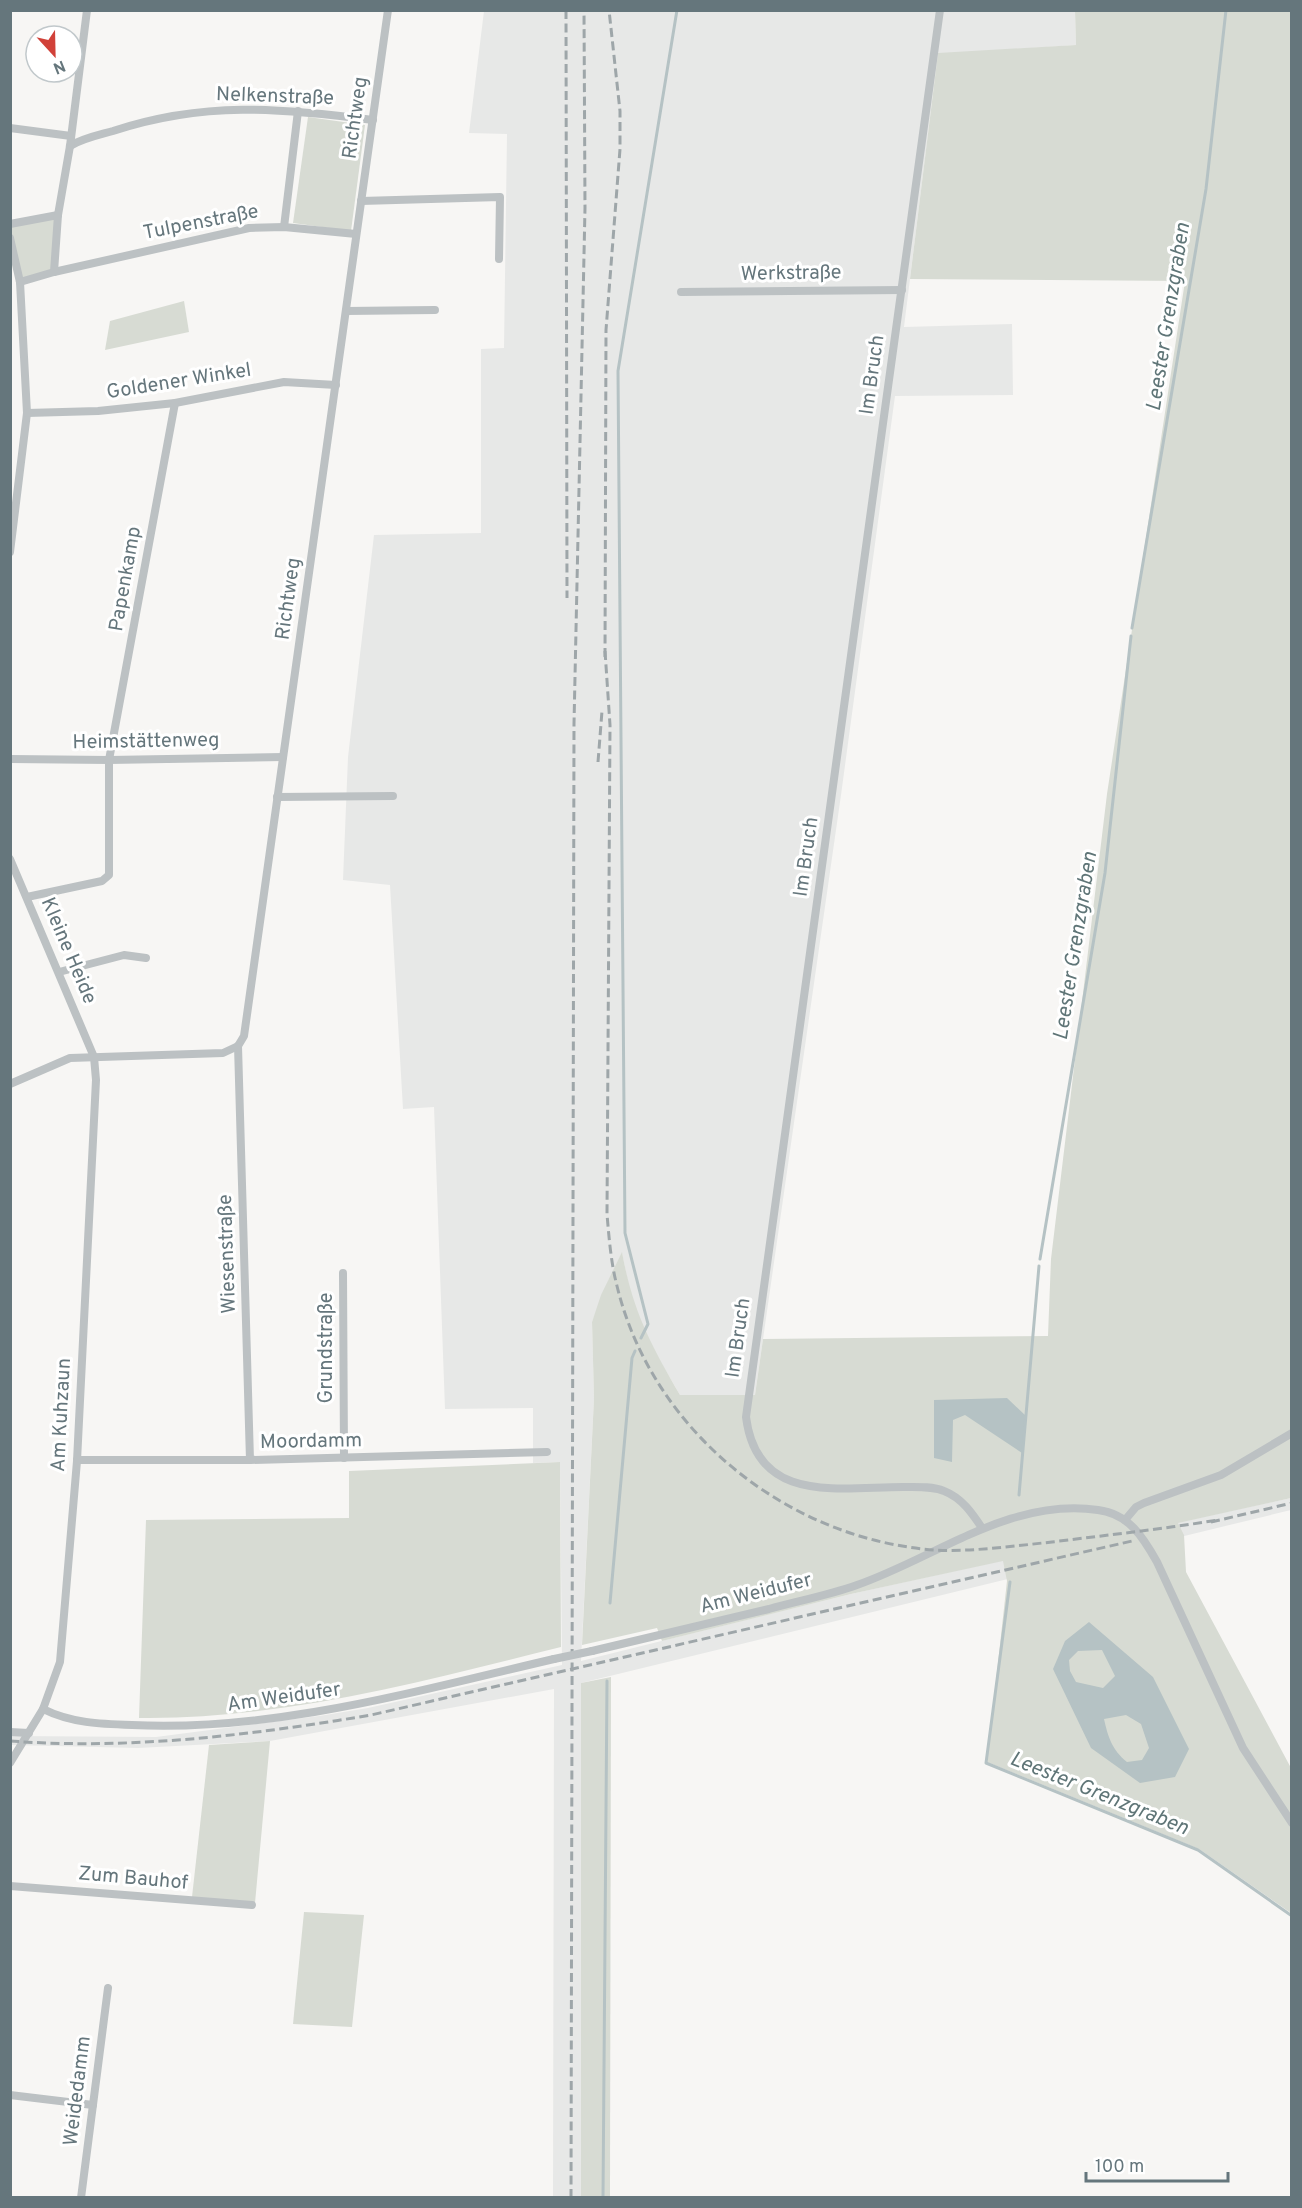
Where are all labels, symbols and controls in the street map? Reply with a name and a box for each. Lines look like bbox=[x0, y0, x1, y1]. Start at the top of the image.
north arrow bbox=[24, 24, 84, 84]
text: N bbox=[50, 55, 68, 77]
street label: Richtweg bbox=[337, 75, 375, 161]
street label: Nelkenstraße bbox=[216, 82, 334, 112]
street label: Tulpenstraße bbox=[141, 199, 261, 247]
water label: Leester Grenzgraben bbox=[1141, 220, 1197, 413]
street label: Werkstraße bbox=[740, 260, 842, 288]
street label: Im Bruch bbox=[855, 333, 891, 417]
street label: Goldener Winkel bbox=[105, 358, 253, 406]
street label: Papenkamp bbox=[104, 524, 148, 634]
street label: Richtweg bbox=[270, 556, 308, 642]
street label: Heimstättenweg bbox=[72, 728, 220, 756]
street label: Im Bruch bbox=[789, 815, 825, 899]
water label: Leester Grenzgraben bbox=[1048, 849, 1104, 1042]
street label: Kleine Heide bbox=[34, 894, 102, 1008]
street label: Wiesenstraße bbox=[213, 1194, 243, 1314]
street label: Grundstraße bbox=[314, 1292, 340, 1404]
street label: Im Bruch bbox=[721, 1296, 757, 1380]
street label: Am Kuhzaun bbox=[46, 1357, 78, 1473]
street label: Moordamm bbox=[260, 1428, 362, 1456]
street label: Am Weidufer bbox=[697, 1567, 815, 1620]
street label: Am Weidufer bbox=[226, 1677, 343, 1719]
water label: Leester Grenzgraben bbox=[1006, 1746, 1193, 1842]
street label: Zum Bauhof bbox=[77, 1861, 189, 1897]
street label: Weidedamm bbox=[58, 2034, 98, 2148]
scale bar bbox=[1086, 2145, 1228, 2183]
text: 100 m bbox=[1095, 2156, 1144, 2179]

